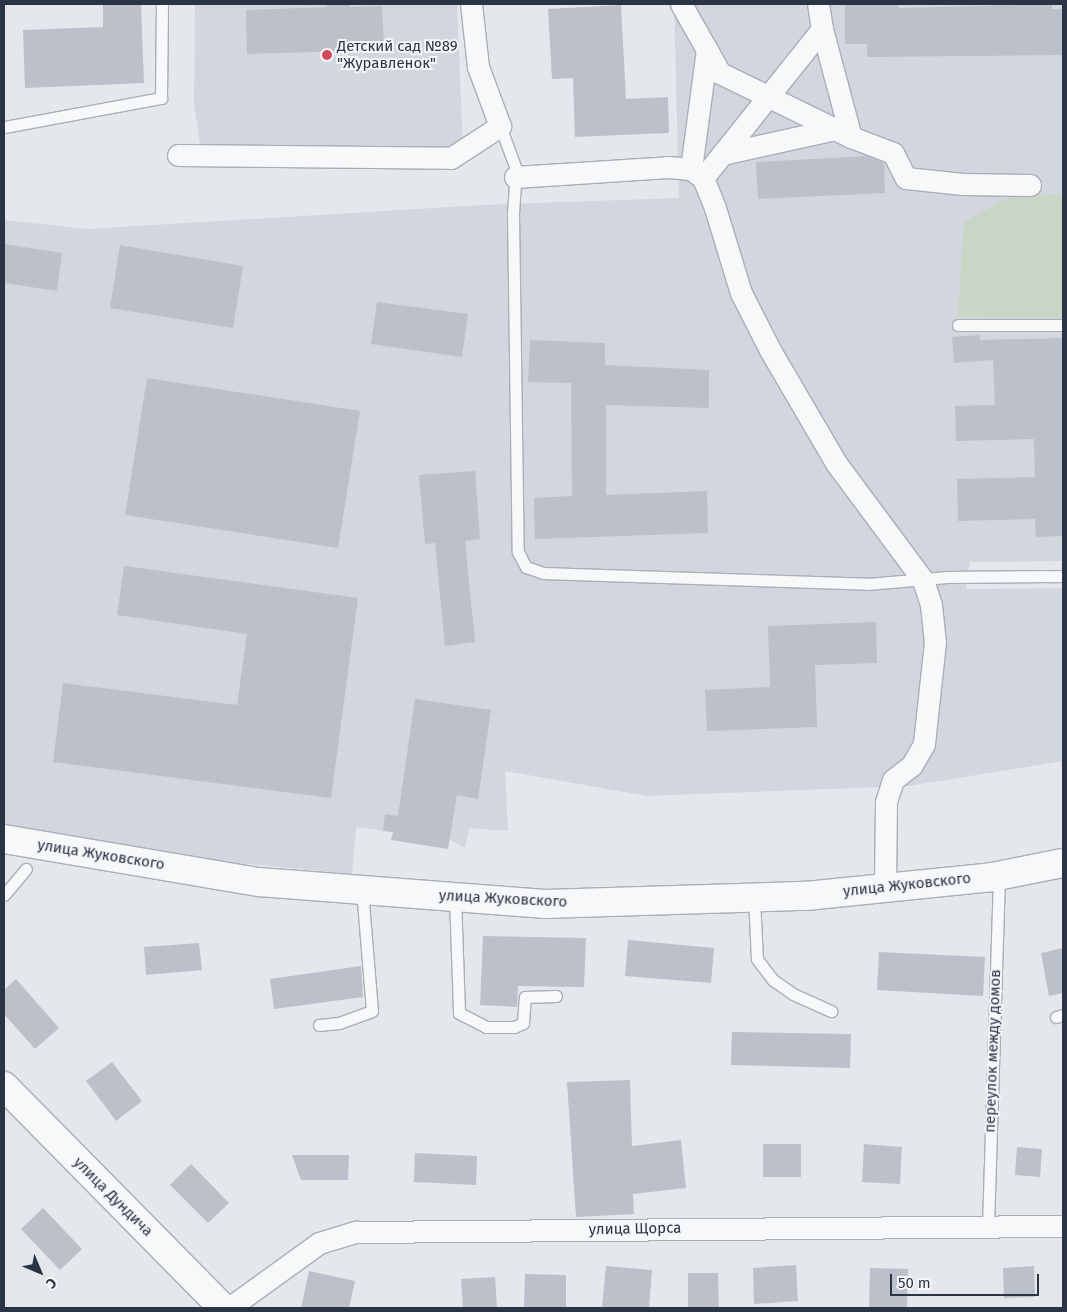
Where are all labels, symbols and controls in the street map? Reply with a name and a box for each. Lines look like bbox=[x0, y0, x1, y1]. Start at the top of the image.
place label: Детский сад №89 "Журавленок" bbox=[337, 37, 458, 72]
marker: Детский сад №89 "Журавленок" bbox=[321, 49, 333, 61]
street label: улица Жуковского bbox=[36, 836, 166, 874]
street label: улица Жуковского bbox=[842, 869, 972, 901]
street label: улица Жуковского bbox=[438, 887, 568, 911]
street label: переулок между домов bbox=[981, 969, 1005, 1133]
street label: улица Дундича bbox=[70, 1154, 156, 1240]
street label: улица Щорса bbox=[589, 1219, 681, 1239]
north arrow bbox=[15, 1247, 65, 1297]
scale bar bbox=[892, 1264, 1041, 1296]
text: С bbox=[42, 1274, 60, 1292]
text: 50 m bbox=[898, 1274, 931, 1292]

